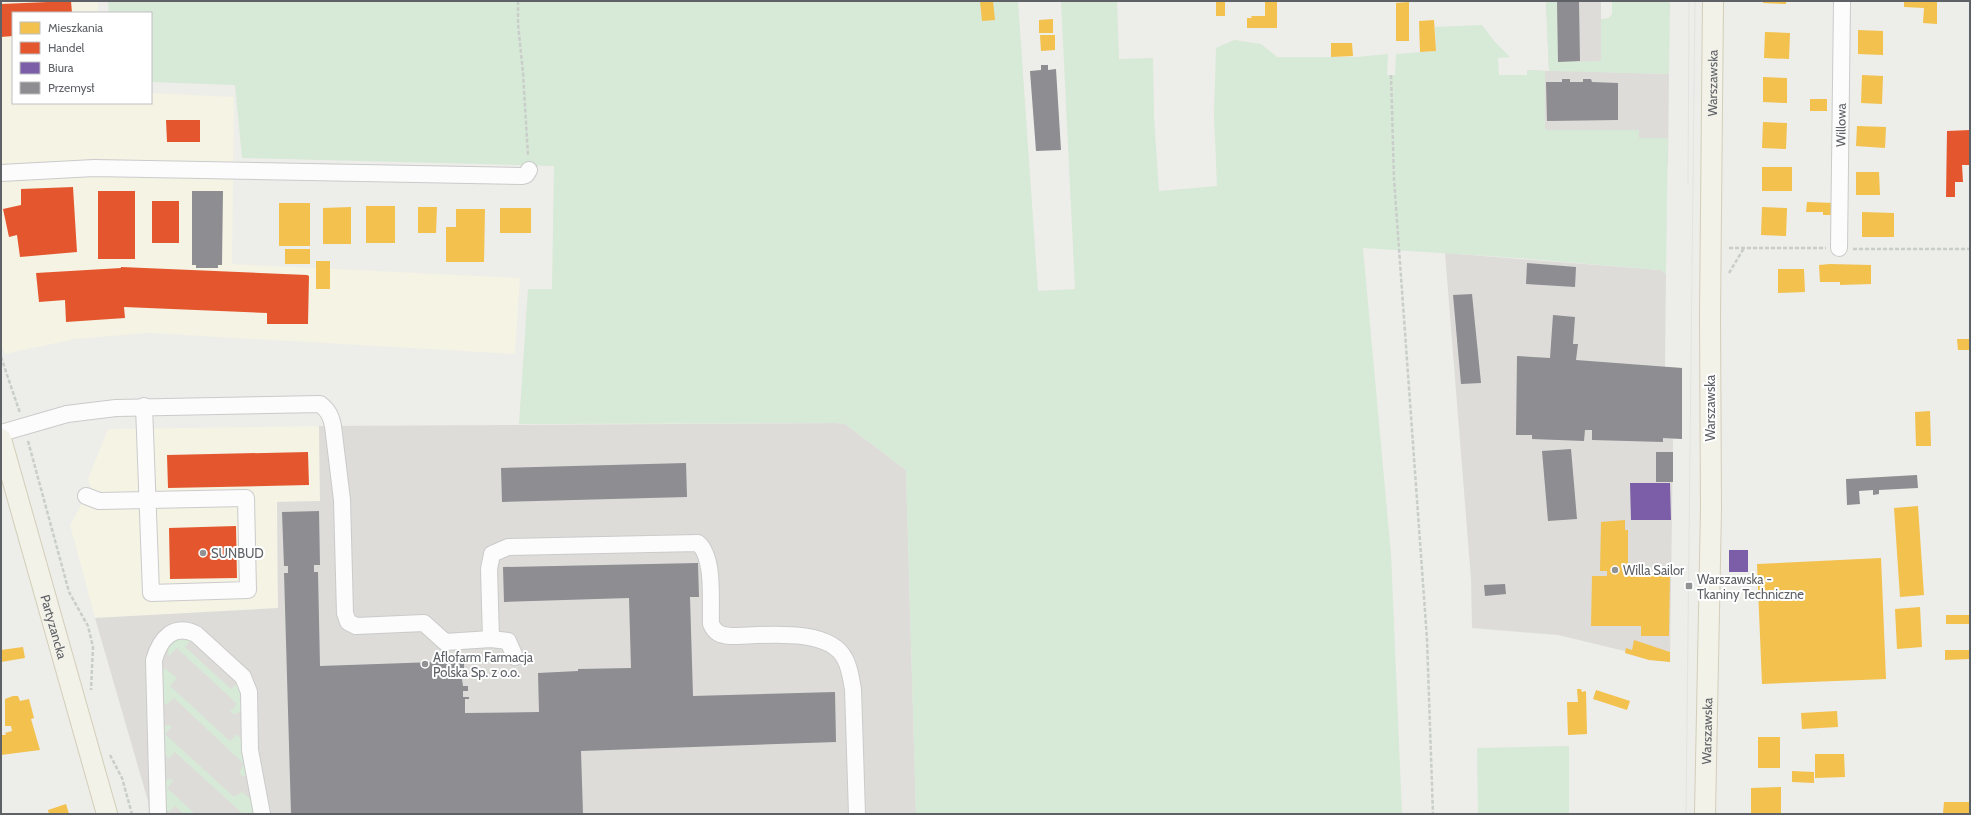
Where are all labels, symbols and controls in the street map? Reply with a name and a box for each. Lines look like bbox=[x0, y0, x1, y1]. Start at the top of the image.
legend bbox=[12, 12, 152, 104]
text: Mieszkania bbox=[48, 20, 103, 35]
text: Handel bbox=[48, 40, 85, 55]
street label: Warszawska bbox=[1704, 49, 1721, 116]
text: Biura bbox=[48, 60, 74, 75]
text: Przemysł bbox=[48, 80, 95, 95]
street label: Willowa bbox=[1832, 102, 1849, 147]
street label: Warszawska bbox=[1702, 374, 1718, 441]
place label: SUNBUD bbox=[211, 545, 264, 561]
marker: SUNBUD bbox=[198, 548, 208, 558]
place label: Willa Sailor bbox=[1623, 562, 1685, 578]
marker: Willa Sailor bbox=[1610, 565, 1620, 575]
place label: Warszawska - Tkaniny Techniczne bbox=[1697, 571, 1804, 602]
marker: Warszawska - Tkaniny Techniczne bbox=[1684, 581, 1694, 591]
street label: Partyzancka bbox=[37, 593, 71, 661]
place label: Aflofarm Farmacja Polska Sp. z o.o. bbox=[433, 649, 534, 680]
marker: Aflofarm Farmacja Polska Sp. z o.o. bbox=[420, 659, 430, 669]
street label: Warszawska bbox=[1698, 697, 1715, 764]

